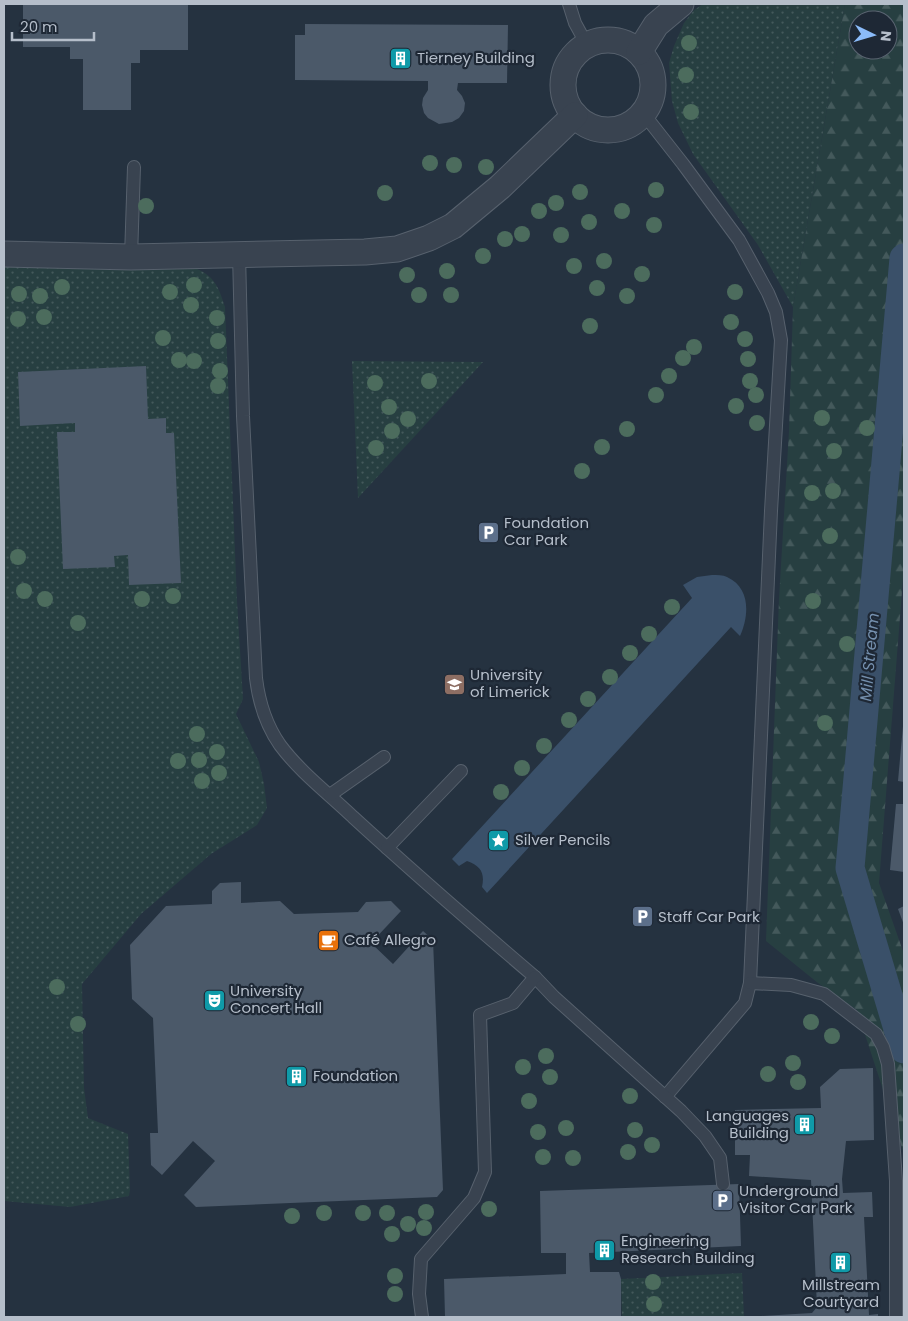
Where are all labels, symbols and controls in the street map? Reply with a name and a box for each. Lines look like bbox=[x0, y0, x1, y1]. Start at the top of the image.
scale bar bbox=[12, 10, 95, 42]
north arrow bbox=[848, 10, 898, 60]
text: 20 m bbox=[20, 16, 58, 37]
text: N bbox=[876, 30, 896, 42]
building icon: Tierney Building bbox=[389, 46, 413, 70]
place label: Tierney Building bbox=[417, 47, 535, 68]
place label: Foundation Car Park bbox=[504, 512, 589, 550]
parking icon: Foundation Car Park bbox=[476, 520, 500, 544]
water label: Mill Stream bbox=[854, 612, 885, 702]
place label: University of Limerick bbox=[470, 664, 550, 702]
school or university icon: University of Limerick bbox=[442, 672, 466, 696]
place icon: Silver Pencils bbox=[487, 828, 511, 852]
place label: Silver Pencils bbox=[515, 829, 611, 850]
parking icon: Staff Car Park bbox=[630, 905, 654, 929]
place label: Staff Car Park bbox=[658, 906, 760, 927]
cafe icon: Café Allegro bbox=[316, 928, 340, 952]
place label: Café Allegro bbox=[344, 929, 436, 950]
place label: University Concert Hall bbox=[230, 980, 322, 1018]
theatre icon: University Concert Hall bbox=[202, 988, 226, 1012]
building icon: Foundation bbox=[285, 1064, 309, 1088]
place label: Foundation bbox=[313, 1065, 398, 1086]
place label: Languages Building bbox=[706, 1105, 789, 1143]
building icon: Languages Building bbox=[793, 1113, 817, 1137]
place label: Underground Visitor Car Park bbox=[739, 1180, 853, 1218]
parking icon: Underground Visitor Car Park bbox=[711, 1188, 735, 1212]
place label: Engineering Research Building bbox=[621, 1230, 755, 1268]
building icon: Engineering Research Building bbox=[593, 1238, 617, 1262]
building icon: Millstream Courtyard bbox=[829, 1250, 853, 1274]
place label: Millstream Courtyard bbox=[802, 1274, 880, 1312]

